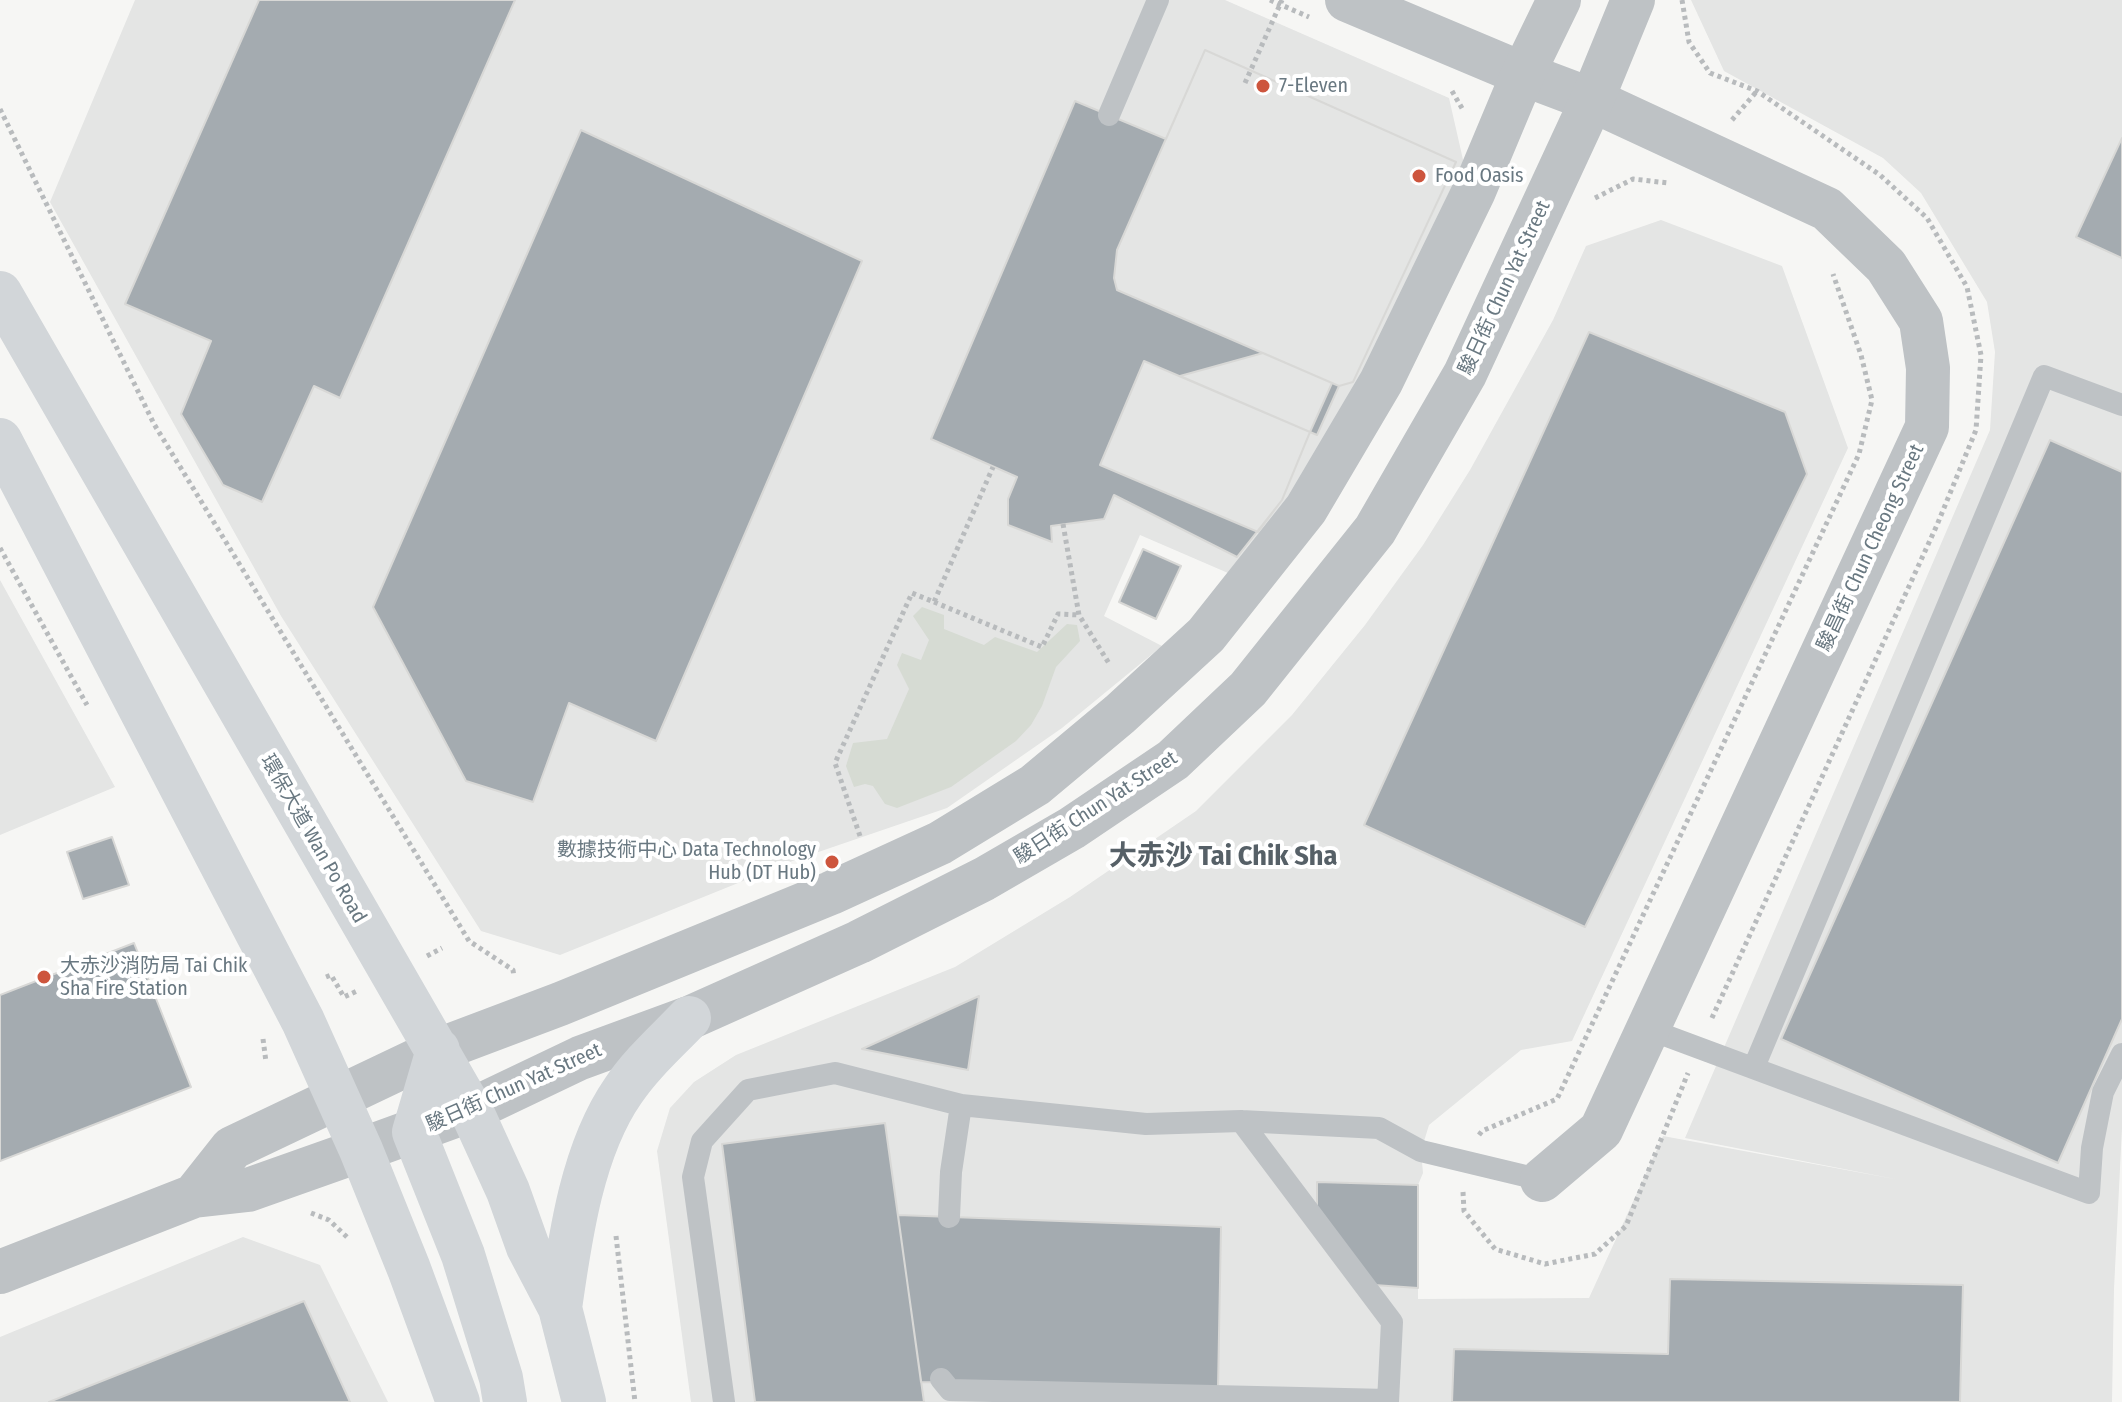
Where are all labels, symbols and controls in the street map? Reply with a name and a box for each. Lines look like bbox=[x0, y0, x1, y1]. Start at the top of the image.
place label: 7-Eleven bbox=[1279, 74, 1348, 98]
marker: 7-Eleven bbox=[1254, 77, 1272, 95]
place label: Food Oasis bbox=[1435, 164, 1524, 188]
marker: Food Oasis bbox=[1410, 167, 1428, 185]
street label: 駿日街 Chun Yat Street bbox=[1454, 197, 1556, 379]
street label: 駿昌街 Chun Cheong Street bbox=[1812, 441, 1930, 655]
street label: 駿日街 Chun Yat Street bbox=[1010, 746, 1182, 870]
street label: 環保大道 Wan Po Road bbox=[255, 750, 371, 928]
place label: 數據技術中心 Data Technology Hub (DT Hub) bbox=[557, 838, 816, 885]
district label: 大赤沙 Tai Chik Sha bbox=[1109, 840, 1337, 874]
marker: 數據技術中心 Data Technology Hub (DT Hub) bbox=[823, 853, 841, 871]
place label: 大赤沙消防局 Tai Chik Sha Fire Station bbox=[60, 954, 247, 1001]
marker: 大赤沙消防局 Tai Chik Sha Fire Station bbox=[35, 968, 53, 986]
street label: 駿日街 Chun Yat Street bbox=[423, 1038, 605, 1138]

